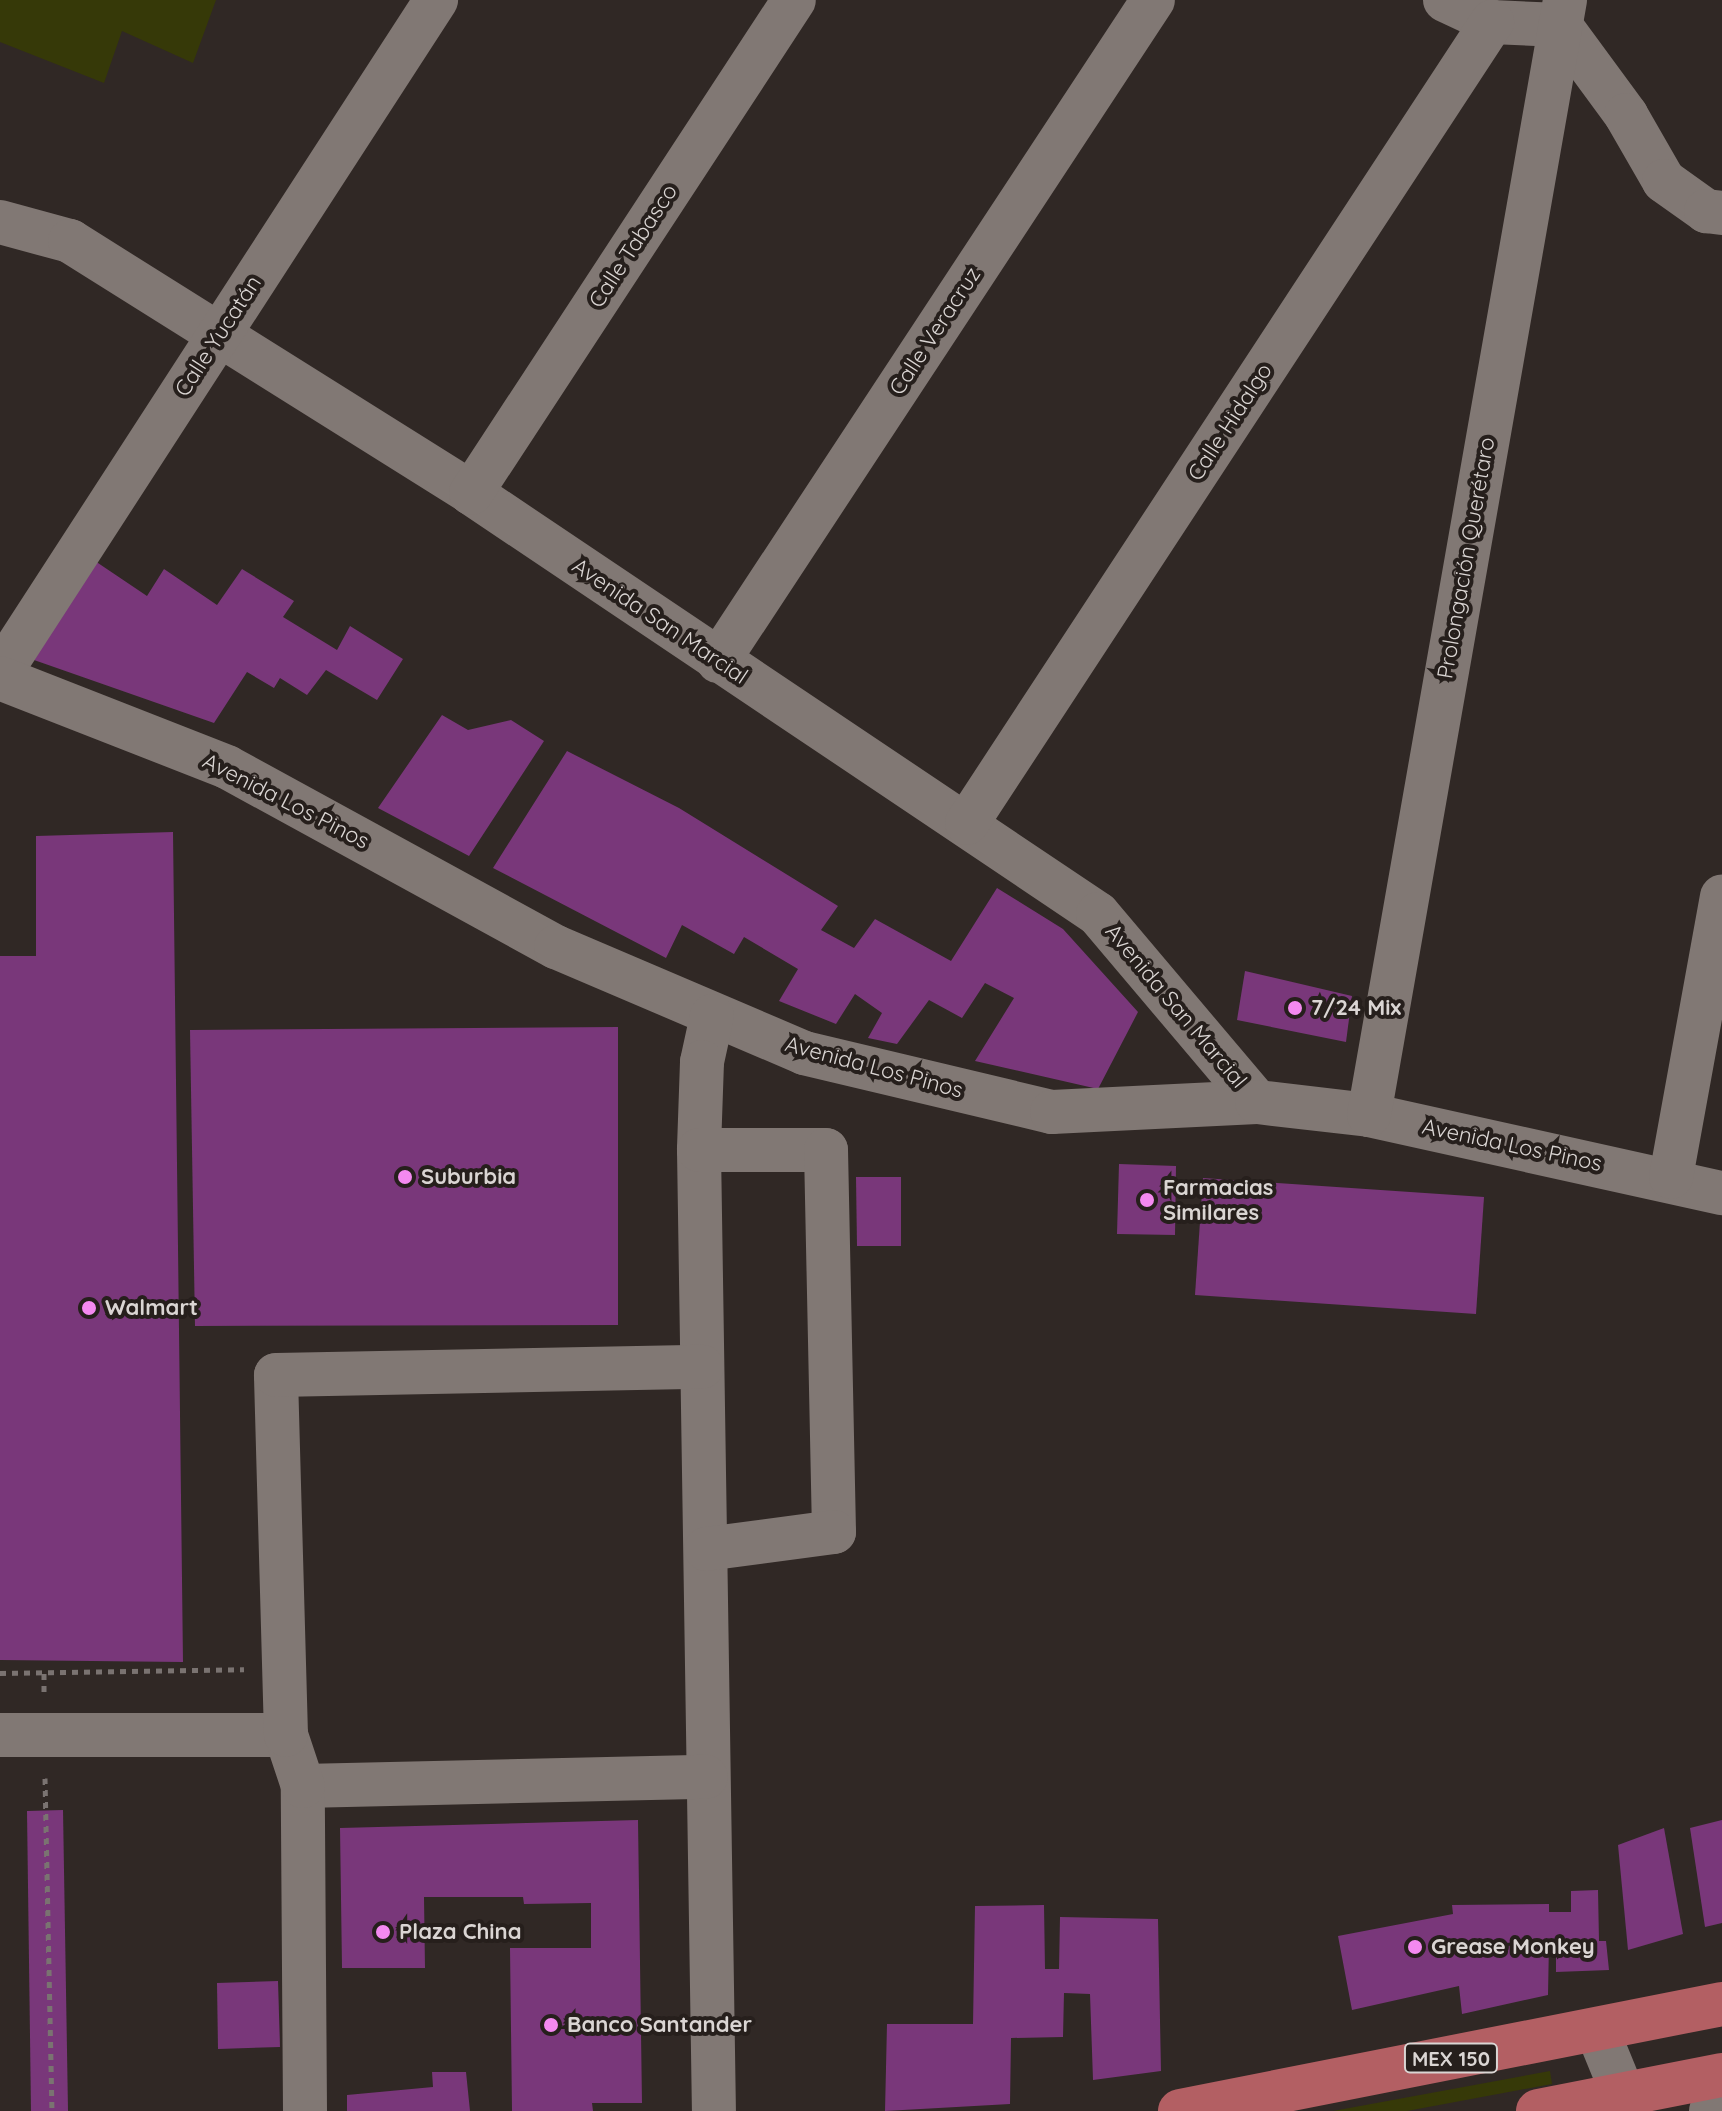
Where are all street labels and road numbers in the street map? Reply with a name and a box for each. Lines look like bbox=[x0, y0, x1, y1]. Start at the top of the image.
street label: Calle Tabasco bbox=[583, 179, 683, 313]
street label: Calle Veracruz bbox=[884, 262, 986, 400]
street label: Calle Yucatán bbox=[169, 271, 267, 401]
street label: Calle Hidalgo bbox=[1182, 358, 1278, 486]
street label: Prolongación Querétaro bbox=[1432, 435, 1500, 681]
street label: Avenida San Marcial bbox=[567, 552, 753, 690]
street label: Avenida Los Pinos bbox=[198, 748, 374, 854]
street label: Avenida San Marcial bbox=[1100, 919, 1252, 1093]
street label: Avenida Los Pinos bbox=[782, 1031, 966, 1103]
street label: Avenida Los Pinos bbox=[1420, 1113, 1604, 1177]
road number: MEX 150 bbox=[1403, 2042, 1499, 2074]

